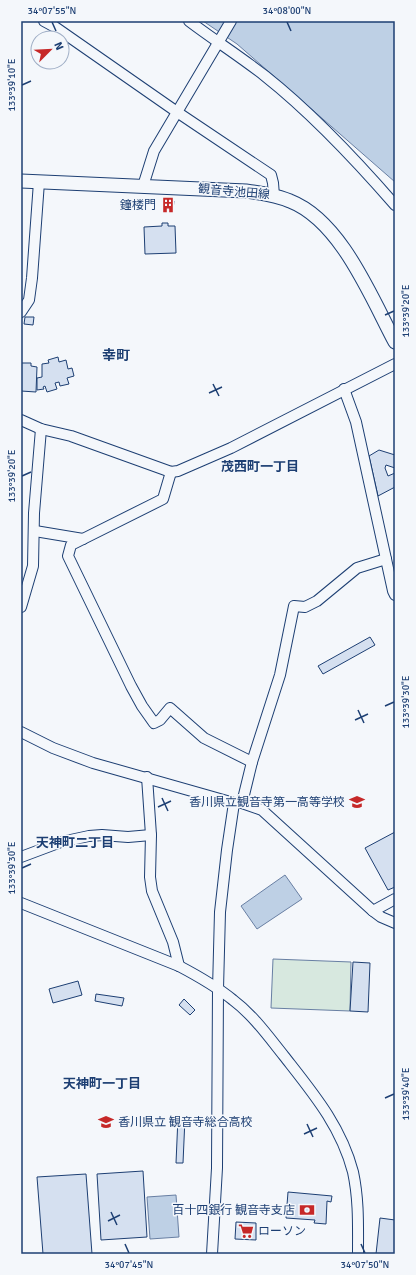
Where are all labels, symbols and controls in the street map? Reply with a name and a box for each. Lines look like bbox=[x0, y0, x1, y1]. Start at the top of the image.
text: 34°07'55"N bbox=[28, 5, 76, 17]
text: 34°08'00"N bbox=[263, 5, 311, 17]
north arrow bbox=[30, 30, 70, 70]
text: N bbox=[51, 40, 66, 52]
text: 133°39'10"E bbox=[6, 58, 18, 112]
street label: 観音寺池田線 bbox=[197, 181, 271, 203]
building icon: 鐘楼門 bbox=[159, 196, 177, 214]
place label: 鐘楼門 bbox=[120, 198, 156, 213]
text: 133°39'20"E bbox=[400, 284, 412, 338]
district label: 幸町 bbox=[102, 347, 130, 364]
text: 133°39'20"E bbox=[6, 449, 18, 503]
district label: 茂西町一丁目 bbox=[221, 459, 299, 475]
text: 133°39'30"E bbox=[400, 675, 412, 729]
school or university icon: 香川県立観音寺第一高等学校 bbox=[348, 793, 366, 811]
place label: 香川県立観音寺第一高等学校 bbox=[189, 795, 345, 810]
district label: 天神町二丁目 bbox=[36, 835, 114, 851]
text: 133°39'30"E bbox=[6, 841, 18, 895]
text: 133°39'40"E bbox=[400, 1067, 412, 1121]
district label: 天神町一丁目 bbox=[63, 1076, 141, 1092]
school or university icon: 香川県立 観音寺総合高校 bbox=[97, 1113, 115, 1131]
place label: 香川県立 観音寺総合高校 bbox=[118, 1115, 253, 1130]
bank icon: 百十四銀行 観音寺支店 bbox=[298, 1201, 316, 1219]
place label: 百十四銀行 観音寺支店 bbox=[172, 1203, 295, 1218]
supermarket icon: ローソン bbox=[237, 1222, 255, 1240]
place label: ローソン bbox=[258, 1224, 306, 1239]
text: 34°07'45"N bbox=[105, 1259, 153, 1271]
text: 34°07'50"N bbox=[341, 1259, 389, 1271]

